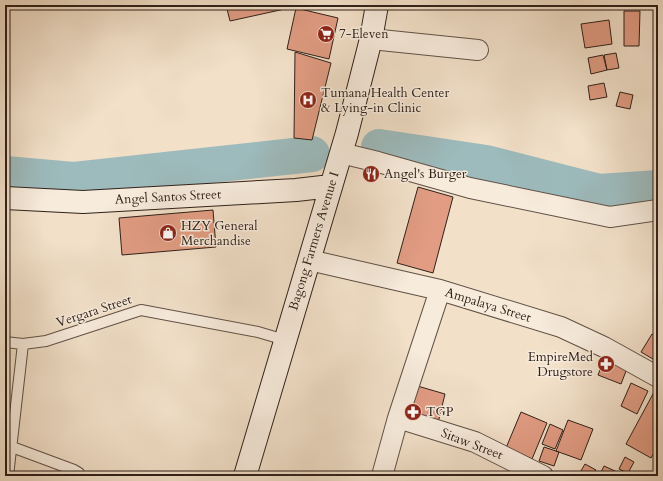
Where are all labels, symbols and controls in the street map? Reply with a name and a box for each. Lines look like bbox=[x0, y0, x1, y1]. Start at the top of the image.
supermarket icon: 7-Eleven bbox=[316, 24, 336, 44]
place label: 7-Eleven bbox=[339, 25, 389, 43]
place label: Tumana Health Center & Lying-in Clinic bbox=[321, 84, 449, 117]
hospital icon: Tumana Health Center & Lying-in Clinic bbox=[298, 90, 318, 110]
restaurant icon: Angel's Burger bbox=[361, 164, 381, 184]
place label: Angel's Burger bbox=[384, 165, 467, 183]
street label: Bagong Farmers Avenue I bbox=[284, 169, 344, 313]
street label: Angel Santos Street bbox=[114, 185, 222, 209]
place label: HZY General Merchandise bbox=[181, 217, 258, 250]
shop icon: HZY General Merchandise bbox=[158, 223, 178, 243]
street label: Ampalaya Street bbox=[443, 283, 533, 327]
street label: Vergara Street bbox=[54, 290, 134, 332]
place label: EmpireMed Drugstore bbox=[528, 348, 593, 381]
pharmacy icon: EmpireMed Drugstore bbox=[596, 354, 616, 374]
pharmacy icon: TGP bbox=[403, 402, 423, 422]
place label: TGP bbox=[426, 403, 454, 421]
street label: Sitaw Street bbox=[438, 424, 506, 464]

